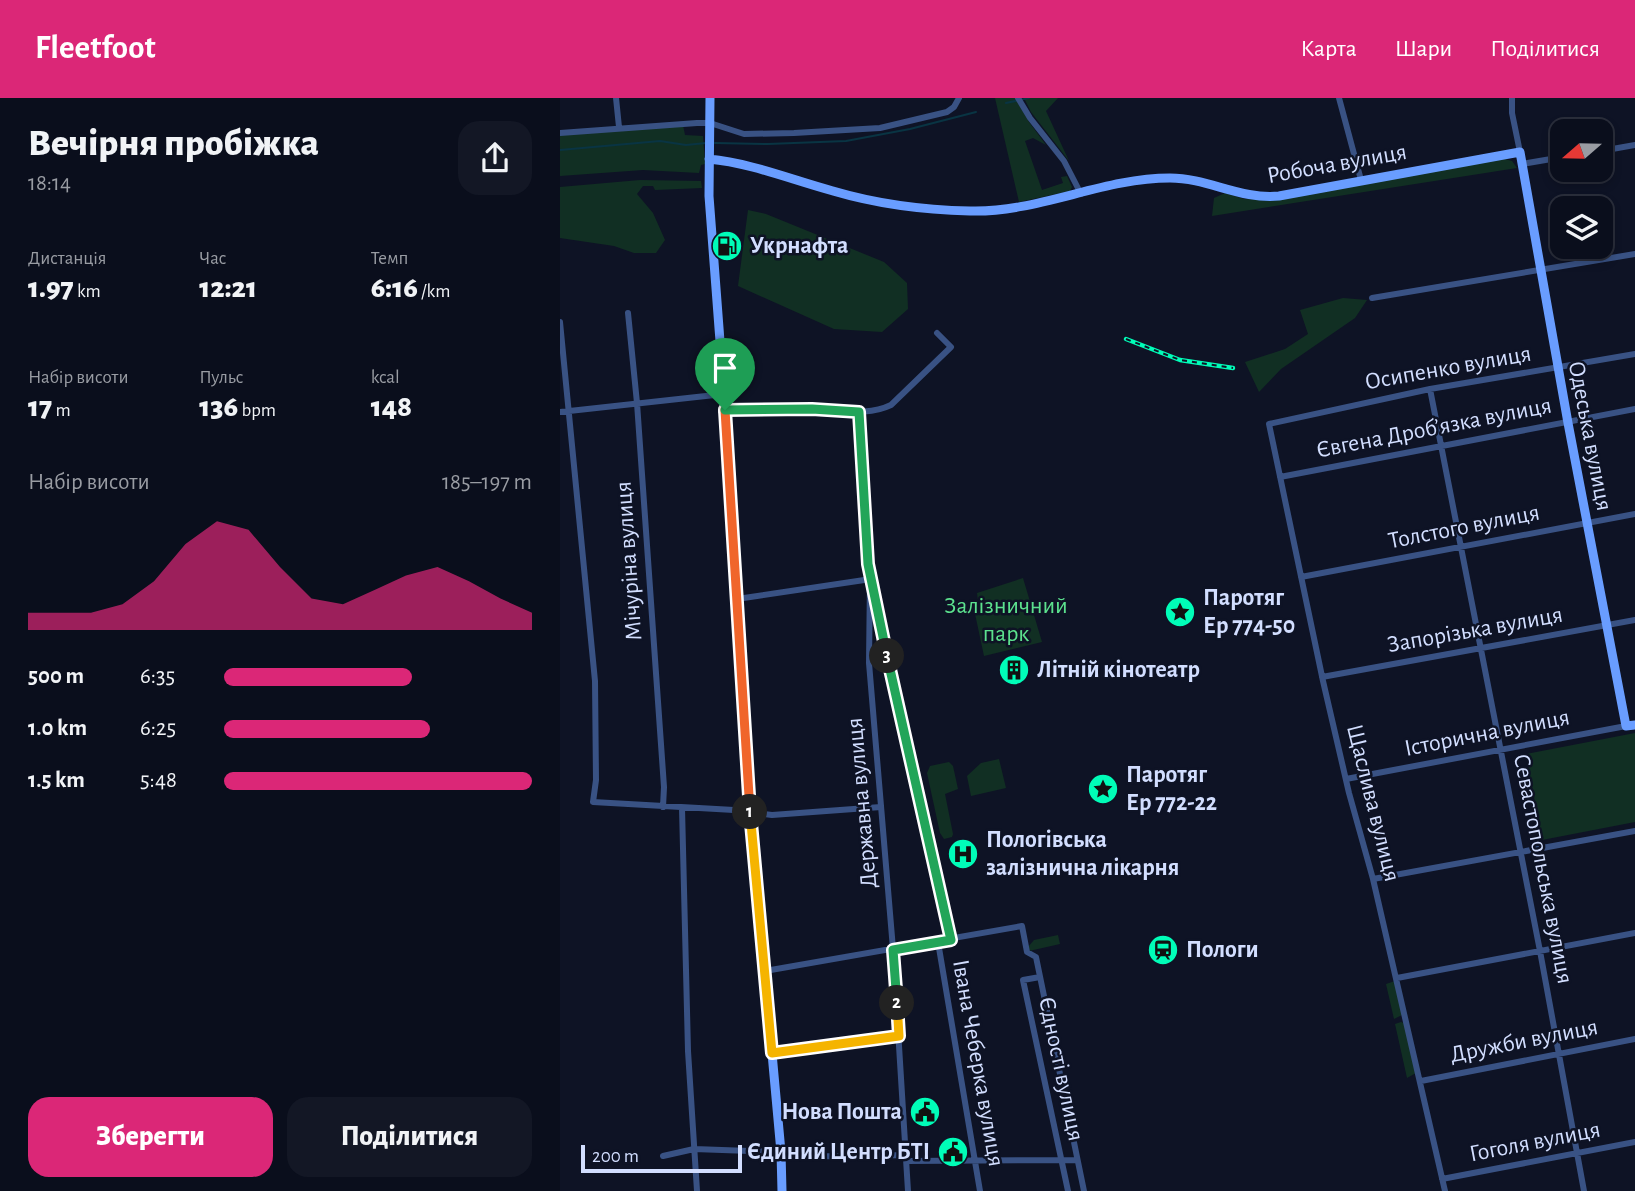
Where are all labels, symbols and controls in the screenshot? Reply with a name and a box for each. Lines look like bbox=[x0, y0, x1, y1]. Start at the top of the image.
text: Fleetfoot bbox=[35, 32, 156, 65]
text: Карта bbox=[1300, 37, 1357, 61]
text: Шари bbox=[1395, 37, 1452, 61]
text: Поділитися bbox=[1490, 37, 1600, 61]
north arrow bbox=[1550, 119, 1614, 182]
map controls bbox=[1550, 119, 1613, 259]
button: share bbox=[458, 121, 532, 195]
text: Вечірня пробіжка bbox=[28, 125, 319, 163]
street label: Робоча вулиця bbox=[1265, 140, 1409, 188]
text: 18:14 bbox=[28, 172, 71, 195]
button: layers bbox=[1550, 196, 1613, 259]
fuel station icon: Укрнафта bbox=[710, 229, 744, 263]
place label: Укрнафта bbox=[750, 234, 848, 258]
text: Дистанція bbox=[28, 249, 107, 268]
text: Час bbox=[199, 249, 226, 268]
text: Темп bbox=[371, 249, 409, 268]
text: 1.97 bbox=[28, 273, 74, 303]
text: 12:21 bbox=[199, 273, 257, 303]
text: 6:16 bbox=[371, 273, 418, 303]
text: km bbox=[74, 282, 101, 301]
text: /km bbox=[418, 282, 450, 301]
pin bbox=[695, 338, 755, 410]
street label: Осипенко вулиця bbox=[1363, 342, 1533, 394]
icon: arrive bbox=[706, 349, 744, 387]
street label: Одеська вулиця bbox=[1564, 359, 1616, 513]
text: Набір висоти bbox=[28, 368, 129, 387]
text: Пульс bbox=[199, 368, 243, 387]
text: kcal bbox=[371, 368, 400, 387]
text: 17 bbox=[28, 392, 52, 422]
text: 136 bbox=[199, 392, 238, 422]
text: 148 bbox=[371, 392, 412, 422]
street label: Євгена Дроб’язка вулиця bbox=[1314, 393, 1554, 463]
text: m bbox=[52, 401, 71, 420]
text: bpm bbox=[238, 401, 276, 420]
text: Набір висоти bbox=[28, 471, 150, 494]
text: 185–197 m bbox=[442, 471, 532, 494]
street label: Мічуріна вулиця bbox=[611, 480, 647, 642]
street label: Толстого вулиця bbox=[1386, 501, 1542, 553]
place label: Паротяг Ер 774-50 bbox=[1203, 586, 1295, 638]
park label: Залізничний парк bbox=[944, 594, 1068, 646]
place icon: Паротяг Ер 774-50 bbox=[1163, 595, 1197, 629]
street label: Запорізька вулиця bbox=[1385, 603, 1565, 657]
pin: 3 bbox=[870, 638, 904, 674]
text: 3 bbox=[882, 646, 891, 665]
building icon: Літній кінотеатр bbox=[997, 653, 1031, 687]
place label: Літній кінотеатр bbox=[1037, 658, 1200, 682]
text: 500 m bbox=[28, 665, 84, 688]
text: 6:35 bbox=[140, 665, 175, 688]
street label: Історична вулиця bbox=[1402, 705, 1572, 761]
text: 1.0 km bbox=[28, 717, 87, 740]
text: 6:25 bbox=[140, 717, 176, 740]
street label: Державна вулиця bbox=[843, 717, 881, 889]
street label: Щаслива вулиця bbox=[1342, 722, 1404, 884]
street label: Севастопольська вулиця bbox=[1509, 752, 1577, 986]
place label: Паротяг Ер 772-22 bbox=[1126, 763, 1217, 815]
text: 1.5 km bbox=[28, 769, 85, 792]
text: 5:48 bbox=[140, 769, 177, 792]
place icon: Паротяг Ер 772-22 bbox=[1086, 772, 1120, 806]
pin: 1 bbox=[732, 794, 768, 830]
text: 1 bbox=[746, 802, 753, 821]
place label: Пологівська залізнична лікарня bbox=[986, 828, 1179, 880]
hospital icon: Пологівська залізнична лікарня bbox=[946, 837, 980, 871]
station icon: Пологи bbox=[1146, 933, 1180, 967]
place label: Пологи bbox=[1186, 938, 1259, 962]
street label: Івана Чеберка вулиця bbox=[948, 958, 1008, 1168]
pin: 2 bbox=[880, 986, 914, 1020]
text: 2 bbox=[892, 993, 901, 1012]
street label: Єдності вулиця bbox=[1034, 995, 1088, 1143]
street label: Дружби вулиця bbox=[1448, 1015, 1600, 1067]
public building icon: Нова Пошта bbox=[908, 1095, 942, 1129]
button: Зберегти bbox=[28, 1097, 273, 1177]
button: Поділитися bbox=[287, 1097, 532, 1177]
place label: Нова Пошта bbox=[782, 1100, 902, 1124]
street label: Гоголя вулиця bbox=[1467, 1118, 1603, 1166]
public building icon: Єдиний Центр БТІ bbox=[936, 1135, 970, 1169]
place label: Єдиний Центр БТІ bbox=[747, 1140, 930, 1164]
scale bar bbox=[581, 1142, 742, 1174]
text: 200 m bbox=[592, 1147, 639, 1166]

